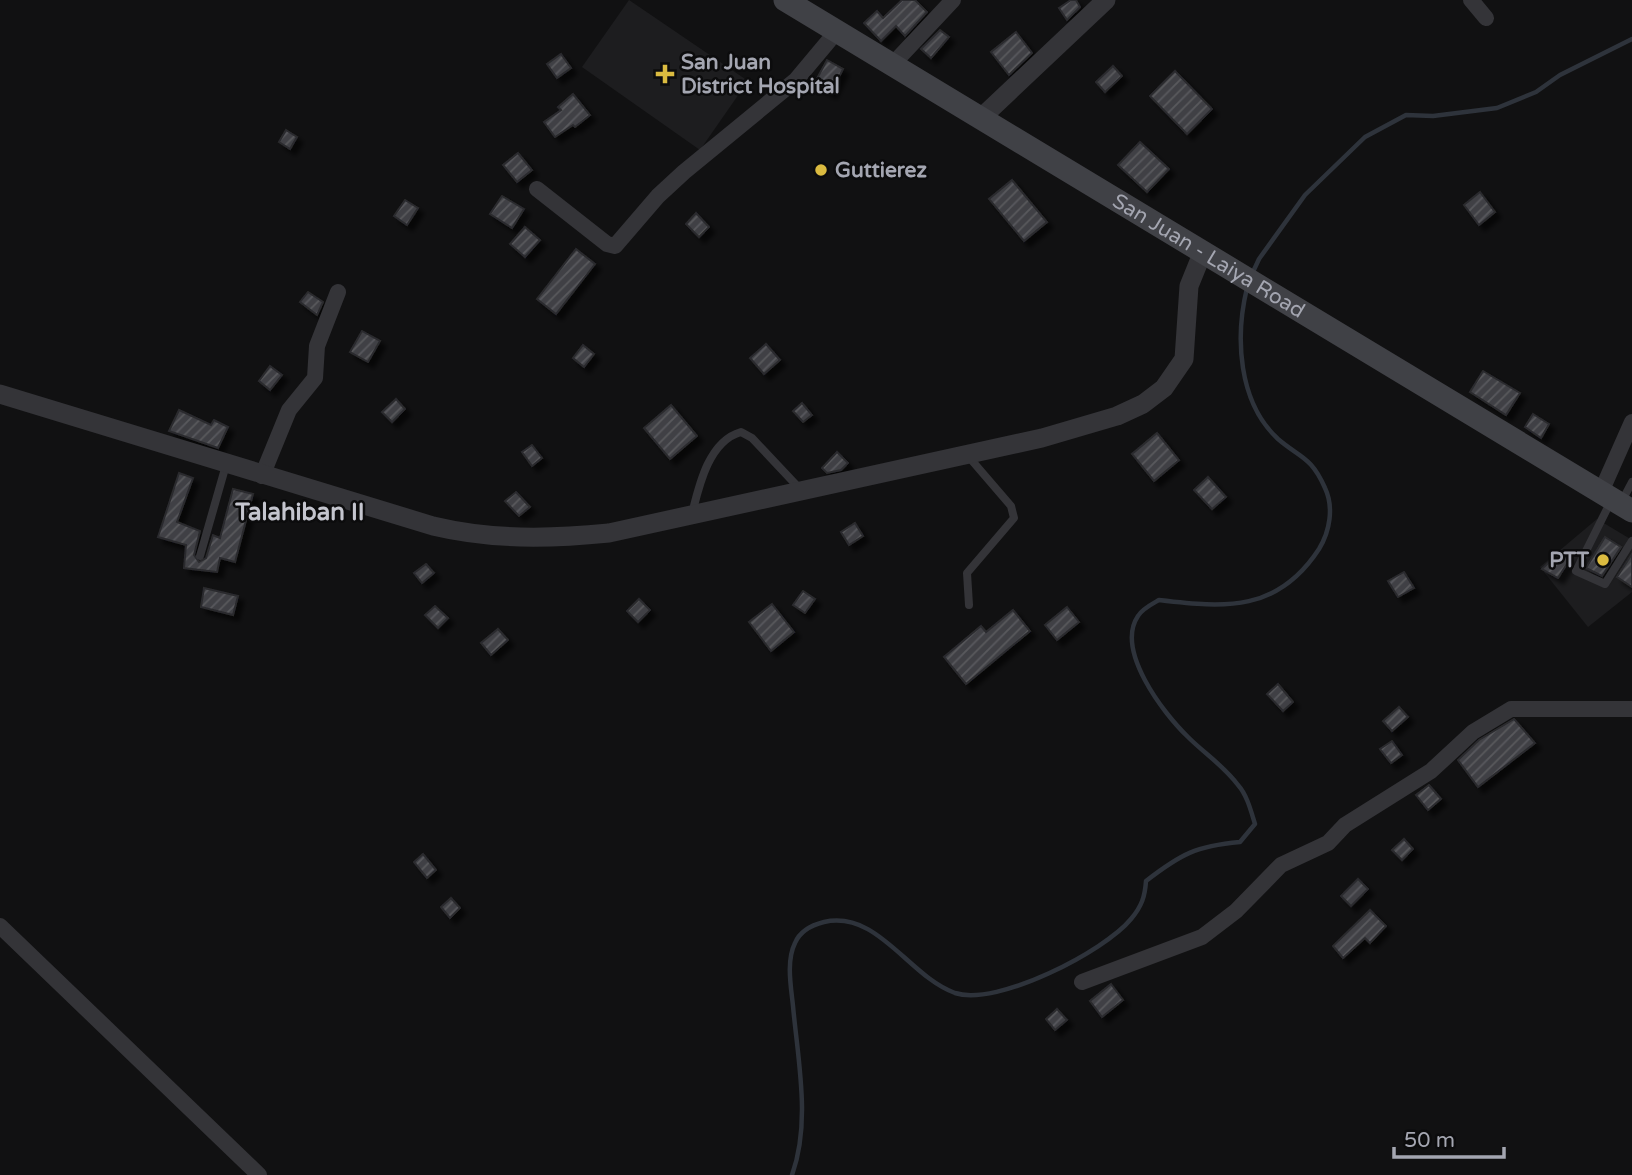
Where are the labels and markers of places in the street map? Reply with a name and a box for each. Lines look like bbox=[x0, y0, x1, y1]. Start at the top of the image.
place label: San Juan District Hospital bbox=[681, 50, 840, 99]
marker: San Juan District Hospital bbox=[655, 64, 675, 84]
place label: Guttierez bbox=[835, 158, 927, 183]
marker: Guttierez bbox=[813, 162, 829, 178]
place label: PTT bbox=[1549, 548, 1589, 573]
marker: PTT bbox=[1595, 552, 1611, 568]

